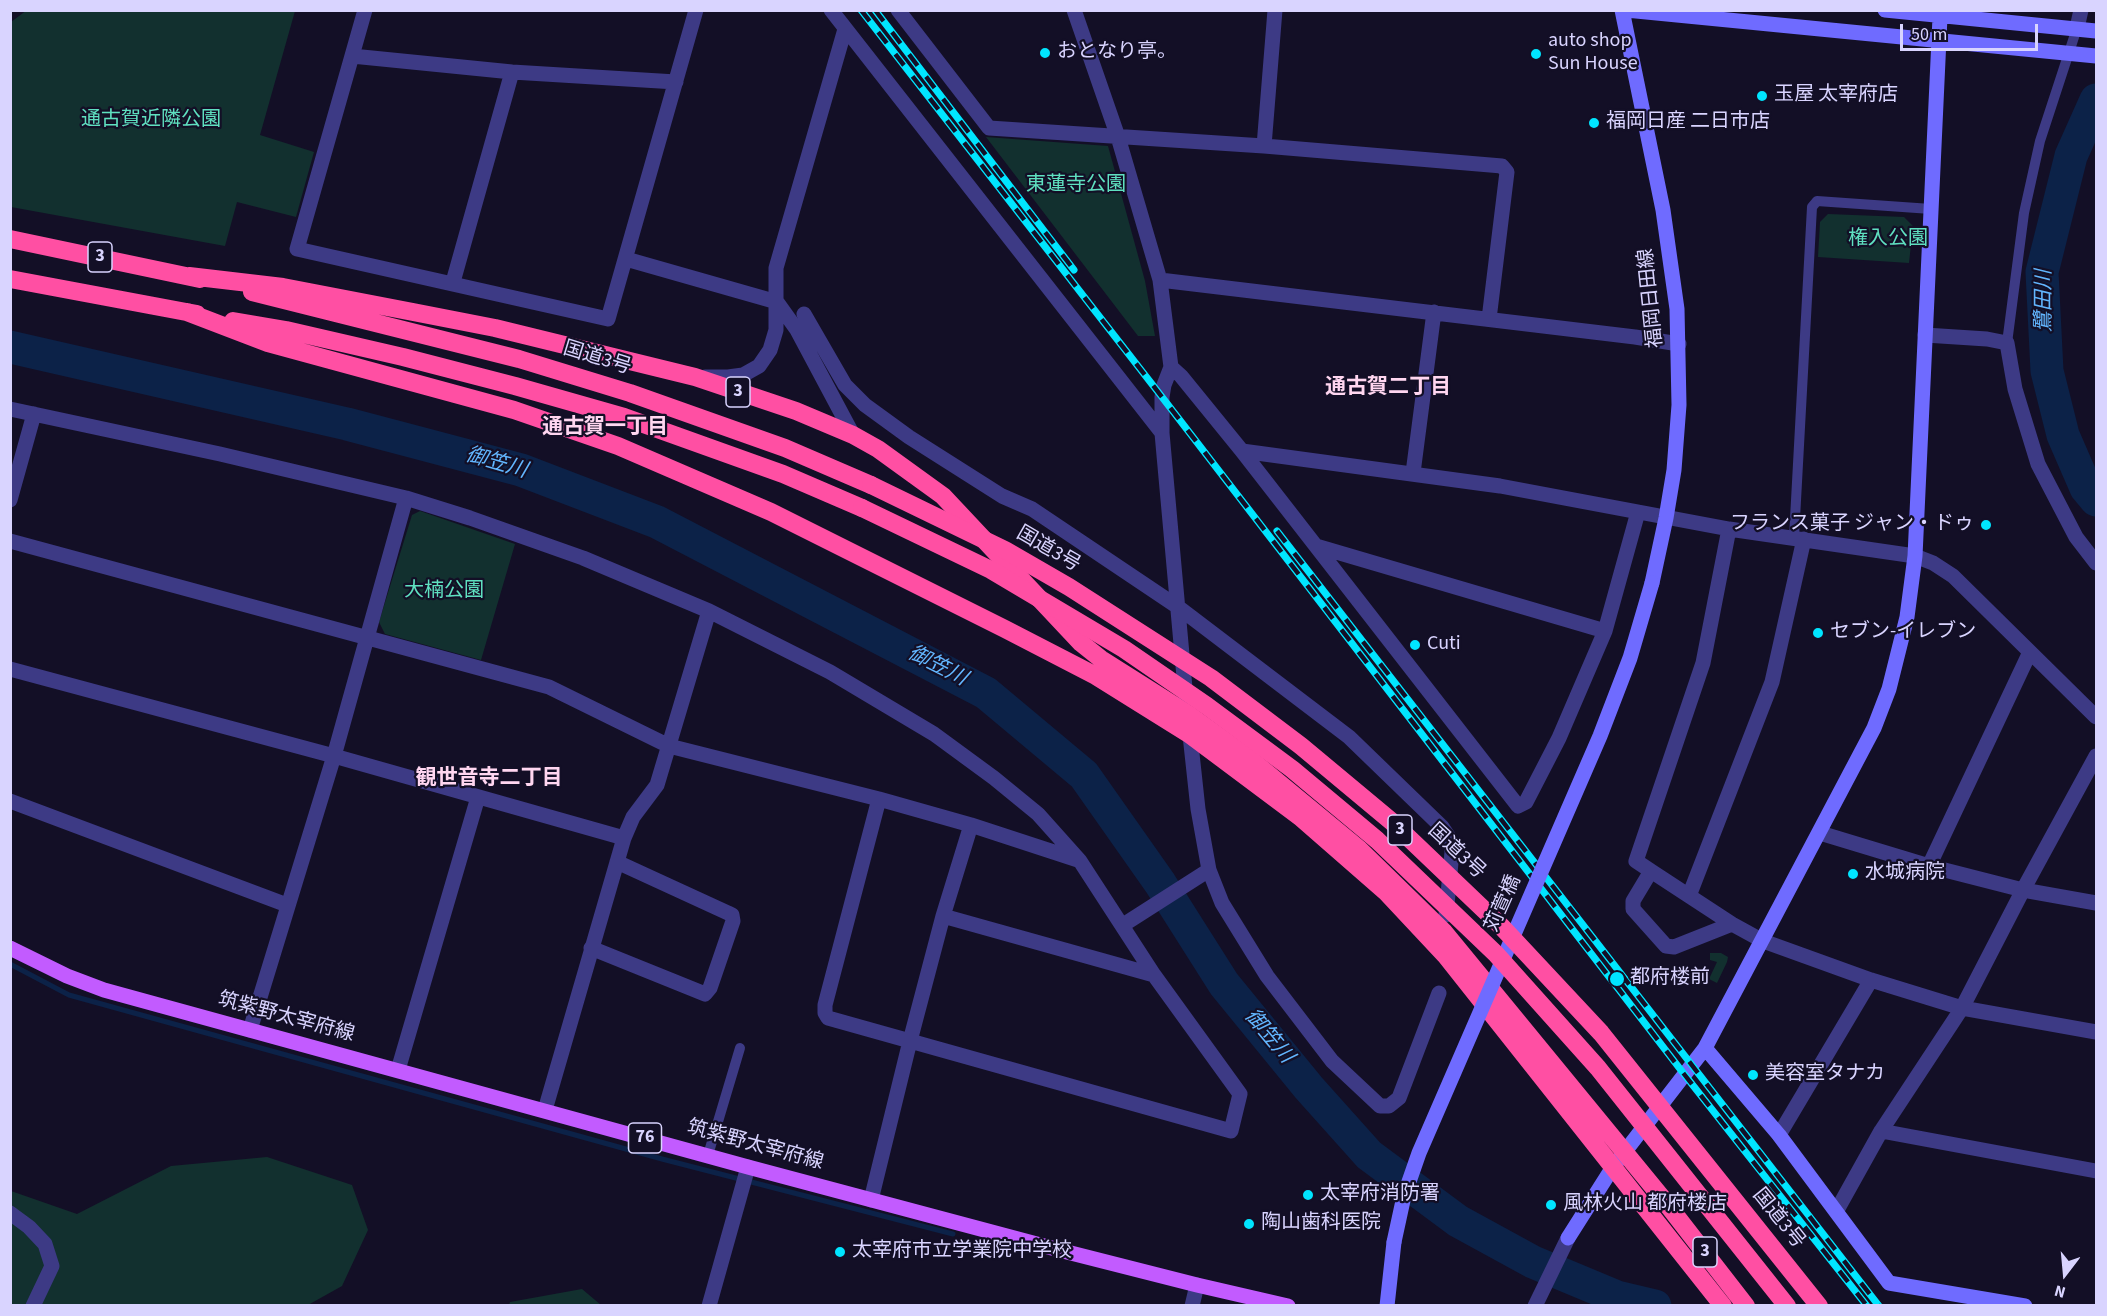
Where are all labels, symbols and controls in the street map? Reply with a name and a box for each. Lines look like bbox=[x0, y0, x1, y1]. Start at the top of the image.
scale bar bbox=[1903, 12, 2041, 50]
text: 50 m bbox=[1911, 22, 1947, 47]
place label: auto shop Sun House bbox=[1548, 30, 1638, 77]
place label: おとなり亭。 bbox=[1057, 41, 1177, 65]
marker: おとなり亭。 bbox=[1038, 46, 1052, 60]
marker: auto shop Sun House bbox=[1529, 47, 1543, 61]
place label: 玉屋 太宰府店 bbox=[1774, 84, 1898, 108]
marker: 玉屋 太宰府店 bbox=[1755, 89, 1769, 103]
park label: 通古賀近隣公園 bbox=[81, 109, 221, 133]
place label: 福岡日産 二日市店 bbox=[1606, 111, 1770, 135]
marker: 福岡日産 二日市店 bbox=[1587, 116, 1601, 130]
park label: 東蓮寺公園 bbox=[1026, 174, 1126, 198]
park label: 権入公園 bbox=[1848, 228, 1928, 252]
road number: 3 bbox=[88, 242, 112, 272]
street label: 福岡日田線 bbox=[1635, 247, 1669, 349]
water label: 鷺田川 bbox=[2032, 270, 2058, 332]
street label: 国道3号 bbox=[560, 337, 634, 381]
district label: 通古賀二丁目 bbox=[1325, 375, 1451, 401]
road number: 3 bbox=[726, 377, 750, 407]
district label: 通古賀一丁目 bbox=[542, 415, 668, 441]
water label: 御笠川 bbox=[462, 443, 530, 485]
place label: フランス菓子 ジャン・ドゥ bbox=[1730, 513, 1974, 537]
marker: フランス菓子 ジャン・ドゥ bbox=[1979, 518, 1993, 532]
street label: 国道3号 bbox=[1012, 522, 1084, 578]
park label: 大楠公園 bbox=[404, 580, 484, 604]
place label: セブン-イレブン bbox=[1830, 621, 1976, 645]
marker: セブン-イレブン bbox=[1811, 626, 1825, 640]
place label: Cuti bbox=[1427, 633, 1461, 657]
marker: Cuti bbox=[1408, 638, 1422, 652]
water label: 御笠川 bbox=[903, 641, 971, 693]
district label: 観世音寺二丁目 bbox=[416, 766, 562, 792]
road number: 3 bbox=[1388, 815, 1412, 845]
street label: 国道3号 bbox=[1422, 819, 1490, 885]
place label: 水城病院 bbox=[1865, 862, 1945, 886]
marker: 水城病院 bbox=[1846, 867, 1860, 881]
street label: 苅萱橋 bbox=[1481, 872, 1527, 936]
place label: 都府楼前 bbox=[1630, 967, 1710, 991]
marker: 都府楼前 bbox=[1608, 970, 1626, 988]
street label: 筑紫野太宰府線 bbox=[215, 988, 357, 1048]
water label: 御笠川 bbox=[1238, 1005, 1298, 1069]
place label: 美容室タナカ bbox=[1765, 1063, 1885, 1087]
marker: 美容室タナカ bbox=[1746, 1068, 1760, 1082]
street label: 筑紫野太宰府線 bbox=[684, 1116, 826, 1176]
road number: 76 bbox=[628, 1123, 662, 1153]
place label: 太宰府消防署 bbox=[1320, 1183, 1440, 1207]
street label: 国道3号 bbox=[1747, 1184, 1809, 1254]
marker: 太宰府消防署 bbox=[1301, 1188, 1315, 1202]
place label: 風林火山 都府楼店 bbox=[1563, 1193, 1727, 1217]
marker: 風林火山 都府楼店 bbox=[1544, 1198, 1558, 1212]
place label: 陶山歯科医院 bbox=[1261, 1212, 1381, 1236]
marker: 陶山歯科医院 bbox=[1242, 1217, 1256, 1231]
road number: 3 bbox=[1693, 1237, 1717, 1267]
place label: 太宰府市立学業院中学校 bbox=[852, 1240, 1072, 1264]
north arrow bbox=[2035, 1244, 2095, 1304]
marker: 太宰府市立学業院中学校 bbox=[833, 1245, 847, 1259]
text: N bbox=[2052, 1279, 2068, 1303]

